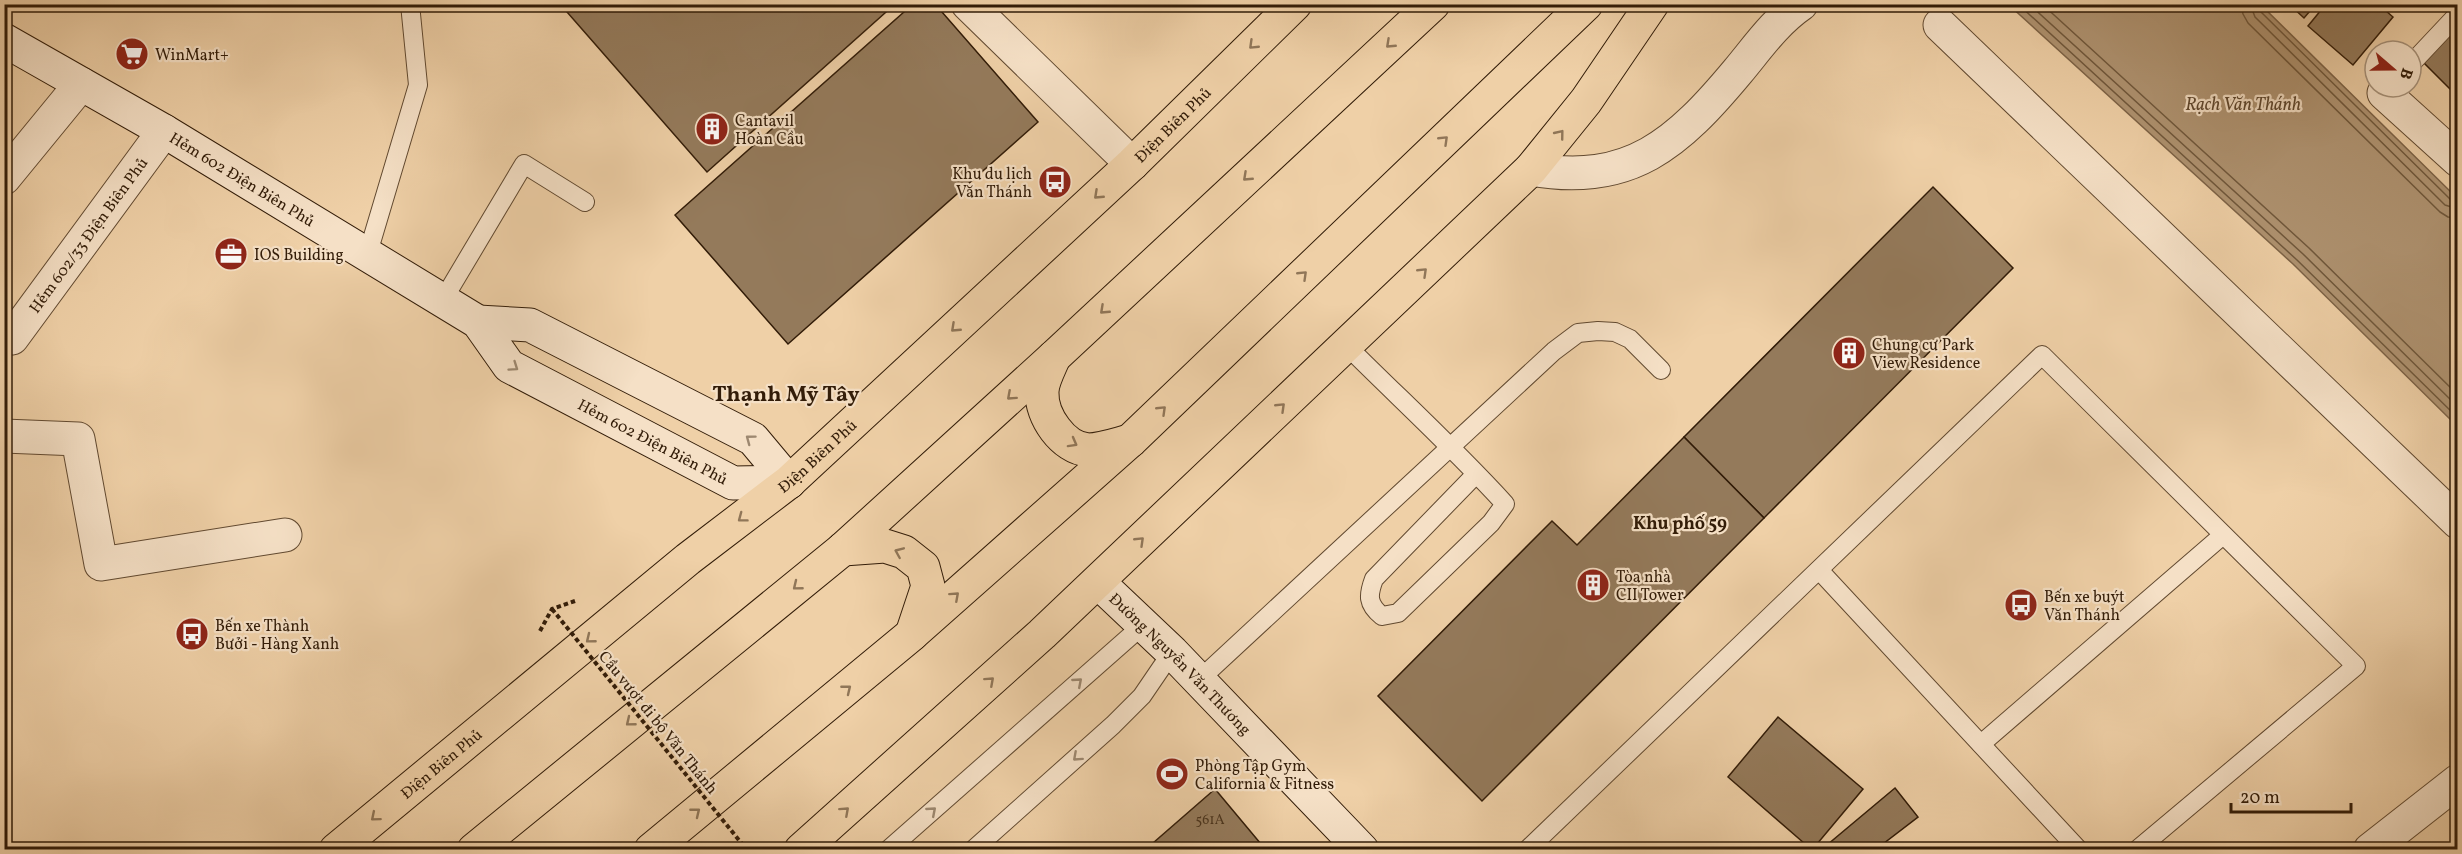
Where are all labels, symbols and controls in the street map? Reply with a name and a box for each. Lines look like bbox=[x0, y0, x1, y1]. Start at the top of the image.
supermarket icon: WinMart+ bbox=[114, 36, 150, 72]
one-way arrow bbox=[1386, 37, 1397, 48]
one-way arrow bbox=[1250, 38, 1261, 49]
north arrow bbox=[2363, 39, 2423, 99]
place label: WinMart+ bbox=[155, 45, 229, 67]
text: B bbox=[2393, 65, 2417, 83]
street label: Điện Biên Phủ bbox=[1130, 83, 1217, 169]
water label: Rạch Văn Thánh bbox=[2185, 93, 2301, 118]
building icon: Cantavil Hoàn Cầu bbox=[694, 111, 730, 147]
place label: Cantavil Hoàn Cầu bbox=[735, 111, 804, 151]
street label: Hẻm 602 Điện Biên Phủ bbox=[165, 128, 318, 233]
one-way arrow bbox=[1552, 130, 1563, 141]
one-way arrow bbox=[1438, 136, 1448, 147]
street label: Hẻm 602/33 Điện Biên Phủ bbox=[25, 154, 154, 318]
place label: Khu du lịch Văn Thánh bbox=[952, 164, 1032, 204]
bus stop icon: Khu du lịch Văn Thánh bbox=[1037, 164, 1073, 200]
one-way arrow bbox=[1243, 170, 1254, 181]
one-way arrow bbox=[1094, 188, 1105, 199]
office icon: IOS Building bbox=[213, 236, 249, 272]
place label: IOS Building bbox=[254, 245, 344, 267]
one-way arrow bbox=[1415, 269, 1426, 280]
one-way arrow bbox=[1297, 271, 1307, 282]
one-way arrow bbox=[1101, 303, 1111, 314]
one-way arrow bbox=[951, 321, 962, 332]
building icon: Chung cư Park View Residence bbox=[1831, 335, 1867, 371]
place label: Chung cư Park View Residence bbox=[1872, 335, 1980, 375]
one-way arrow bbox=[508, 360, 519, 371]
district label: Thạnh Mỹ Tây bbox=[712, 380, 860, 411]
one-way arrow bbox=[1007, 389, 1018, 400]
street label: Hẻm 602 Điện Biên Phủ bbox=[573, 395, 731, 491]
one-way arrow bbox=[1275, 403, 1285, 414]
one-way arrow bbox=[1156, 406, 1166, 417]
street label: Điện Biên Phủ bbox=[774, 415, 863, 499]
one-way arrow bbox=[746, 435, 757, 446]
one-way arrow bbox=[1067, 436, 1077, 447]
one-way arrow bbox=[738, 510, 749, 521]
district label: Khu phố 59 bbox=[1633, 512, 1727, 537]
one-way arrow bbox=[1133, 538, 1144, 549]
one-way arrow bbox=[894, 547, 905, 559]
building icon: Tòa nhà CII Tower bbox=[1575, 567, 1611, 603]
place label: Tòa nhà CII Tower bbox=[1616, 567, 1684, 607]
one-way arrow bbox=[793, 578, 804, 589]
bus stop icon: Bến xe buýt Văn Thánh bbox=[2003, 587, 2039, 623]
place label: Bến xe buýt Văn Thánh bbox=[2044, 587, 2125, 627]
street label: Đường Nguyễn Văn Thương bbox=[1103, 589, 1255, 741]
one-way arrow bbox=[948, 592, 959, 603]
bus stop icon: Bến xe Thành Bưởi - Hàng Xanh bbox=[174, 616, 210, 652]
place label: Bến xe Thành Bưởi - Hàng Xanh bbox=[215, 616, 339, 656]
one-way arrow bbox=[585, 632, 596, 643]
street label: Cầu vượt đi bộ Văn Thánh bbox=[593, 647, 722, 800]
one-way arrow bbox=[983, 677, 994, 688]
one-way arrow bbox=[1071, 678, 1082, 689]
one-way arrow bbox=[840, 685, 851, 696]
one-way arrow bbox=[626, 715, 637, 726]
street label: Điện Biên Phủ bbox=[397, 725, 488, 805]
one-way arrow bbox=[1073, 750, 1084, 761]
sports icon: Phòng Tập Gym California & Fitness bbox=[1154, 756, 1190, 792]
place label: Phòng Tập Gym California & Fitness bbox=[1195, 756, 1334, 796]
scale bar bbox=[2231, 776, 2351, 814]
text: 20 m bbox=[2240, 786, 2280, 811]
one-way arrow bbox=[839, 807, 849, 818]
one-way arrow bbox=[925, 807, 936, 818]
one-way arrow bbox=[689, 809, 700, 820]
one-way arrow bbox=[371, 810, 382, 821]
house number: 561A bbox=[1195, 811, 1225, 830]

